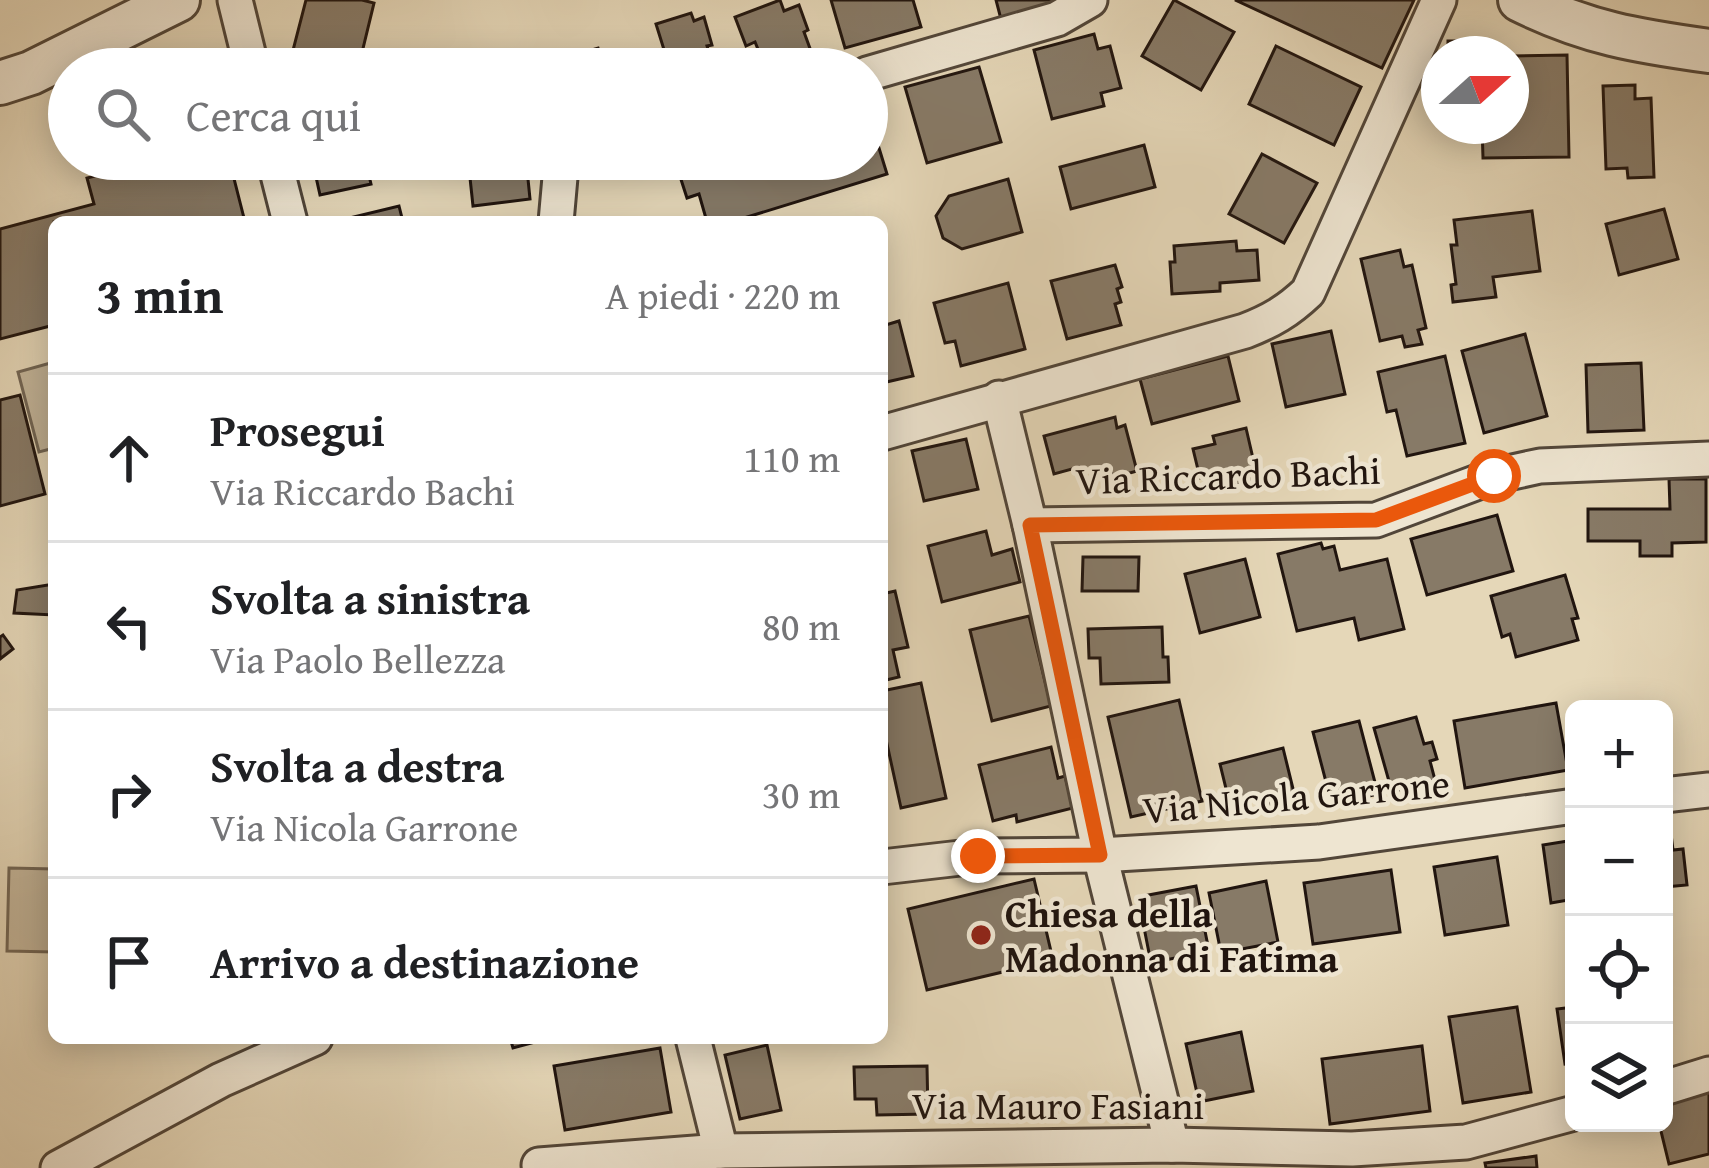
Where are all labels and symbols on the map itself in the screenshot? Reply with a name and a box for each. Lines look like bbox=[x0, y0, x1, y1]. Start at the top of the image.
north arrow bbox=[1421, 36, 1529, 144]
street label: Via Riccardo Bachi bbox=[1075, 441, 1381, 508]
route start bbox=[1467, 449, 1521, 503]
street label: Via Nicola Garrone bbox=[1140, 754, 1452, 837]
route end bbox=[951, 829, 1005, 883]
place label: Chiesa della Madonna di Fatima bbox=[1005, 884, 1338, 986]
marker: Chiesa della Madonna di Fatima bbox=[968, 922, 994, 948]
street label: Via Mauro Fasiani bbox=[912, 1076, 1204, 1133]

